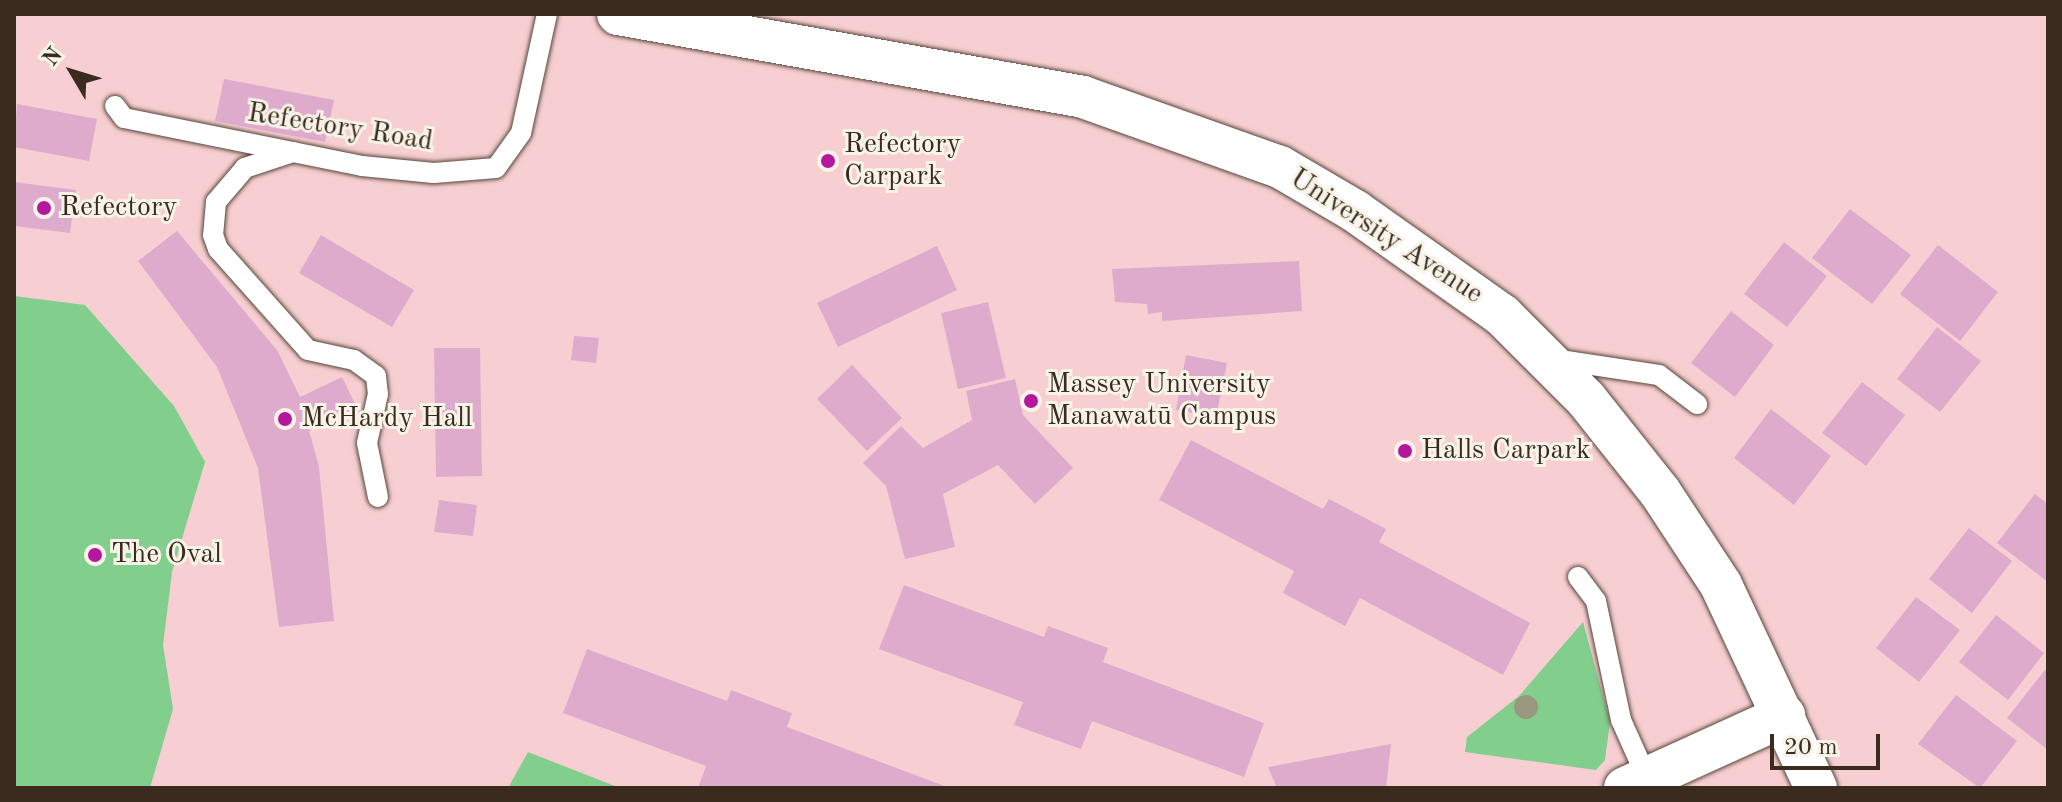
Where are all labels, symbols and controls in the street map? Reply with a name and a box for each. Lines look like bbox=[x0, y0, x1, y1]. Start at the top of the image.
north arrow bbox=[32, 32, 112, 112]
text: N bbox=[39, 44, 67, 71]
street label: Refectory Road bbox=[245, 97, 435, 159]
place label: Refectory Carpark bbox=[844, 128, 961, 194]
marker: Refectory Carpark bbox=[819, 152, 837, 170]
street label: University Avenue bbox=[1283, 162, 1489, 312]
place label: Refectory bbox=[60, 191, 177, 225]
marker: Refectory bbox=[35, 199, 53, 217]
place label: Massey University Manawatū Campus bbox=[1047, 368, 1276, 434]
marker: Massey University Manawatū Campus bbox=[1022, 392, 1040, 410]
place label: McHardy Hall bbox=[301, 402, 472, 436]
marker: McHardy Hall bbox=[276, 410, 294, 428]
place label: Halls Carpark bbox=[1421, 434, 1590, 468]
marker: Halls Carpark bbox=[1396, 442, 1414, 460]
place label: The Oval bbox=[111, 538, 222, 572]
marker: The Oval bbox=[86, 546, 104, 564]
scale bar bbox=[1774, 718, 1884, 768]
text: 20 m bbox=[1784, 736, 1838, 760]

